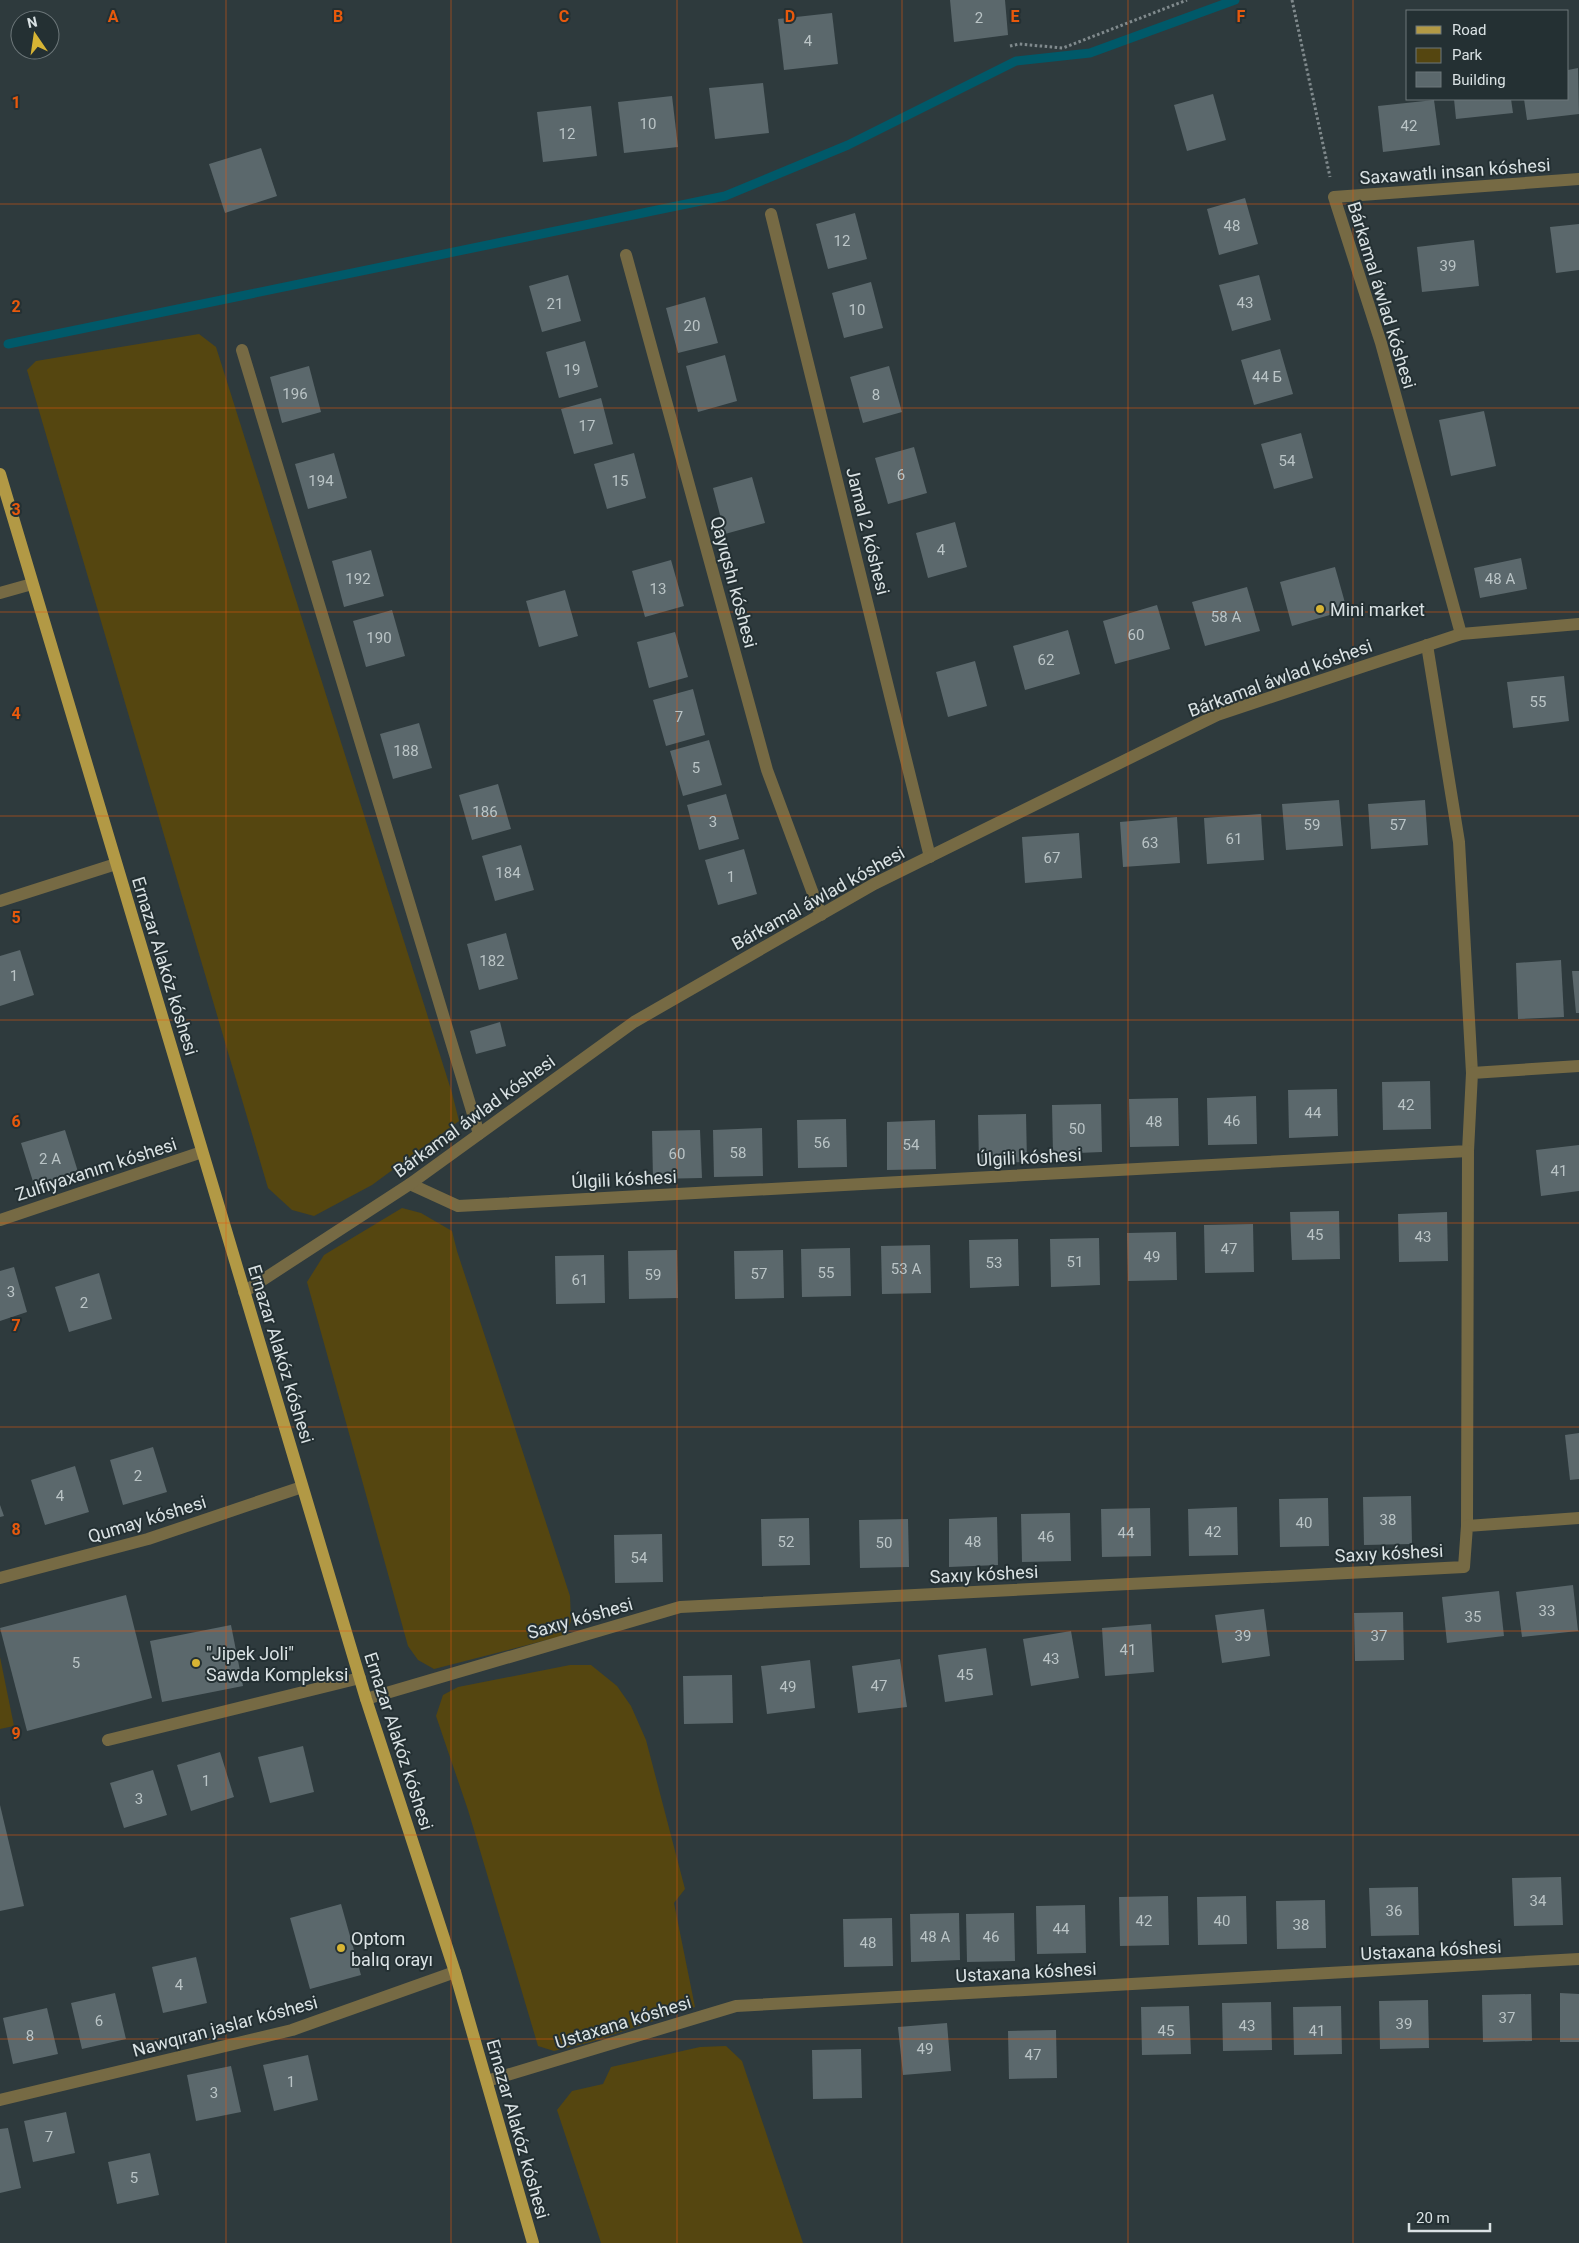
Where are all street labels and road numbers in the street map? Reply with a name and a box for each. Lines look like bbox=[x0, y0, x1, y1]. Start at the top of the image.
street label: Saxawatlı insan kóshesi bbox=[1359, 154, 1551, 188]
street label: Bárkamal áwlad kóshesi bbox=[1344, 199, 1420, 391]
street label: Jamal 2 kóshesi bbox=[842, 465, 894, 597]
street label: Qayıqshı kóshesi bbox=[706, 514, 762, 650]
street label: Bárkamal áwlad kóshesi bbox=[1185, 635, 1375, 721]
street label: Bárkamal áwlad kóshesi bbox=[728, 842, 908, 954]
street label: Ernazar Alakóz kóshesi bbox=[128, 874, 202, 1058]
street label: Bárkamal áwlad kóshesi bbox=[389, 1050, 559, 1182]
street label: Zulfiyaxanım kóshesi bbox=[13, 1133, 179, 1205]
street label: Úlgili kóshesi bbox=[976, 1144, 1082, 1170]
street label: Úlgili kóshesi bbox=[571, 1166, 677, 1192]
street label: Ernazar Alakóz kóshesi bbox=[244, 1262, 318, 1446]
street label: Qumay kóshesi bbox=[85, 1491, 209, 1547]
street label: Saxıy kóshesi bbox=[1334, 1540, 1444, 1566]
street label: Saxıy kóshesi bbox=[929, 1561, 1039, 1587]
street label: Saxıy kóshesi bbox=[525, 1593, 635, 1643]
street label: Ernazar Alakóz kóshesi bbox=[360, 1649, 438, 1833]
street label: Ustaxana kóshesi bbox=[1360, 1936, 1502, 1964]
street label: Ustaxana kóshesi bbox=[955, 1958, 1097, 1986]
street label: Nawqıran jaslar kóshesi bbox=[130, 1991, 320, 2061]
street label: Ustaxana kóshesi bbox=[552, 1991, 694, 2053]
street label: Ernazar Alakóz kóshesi bbox=[482, 2037, 554, 2221]

